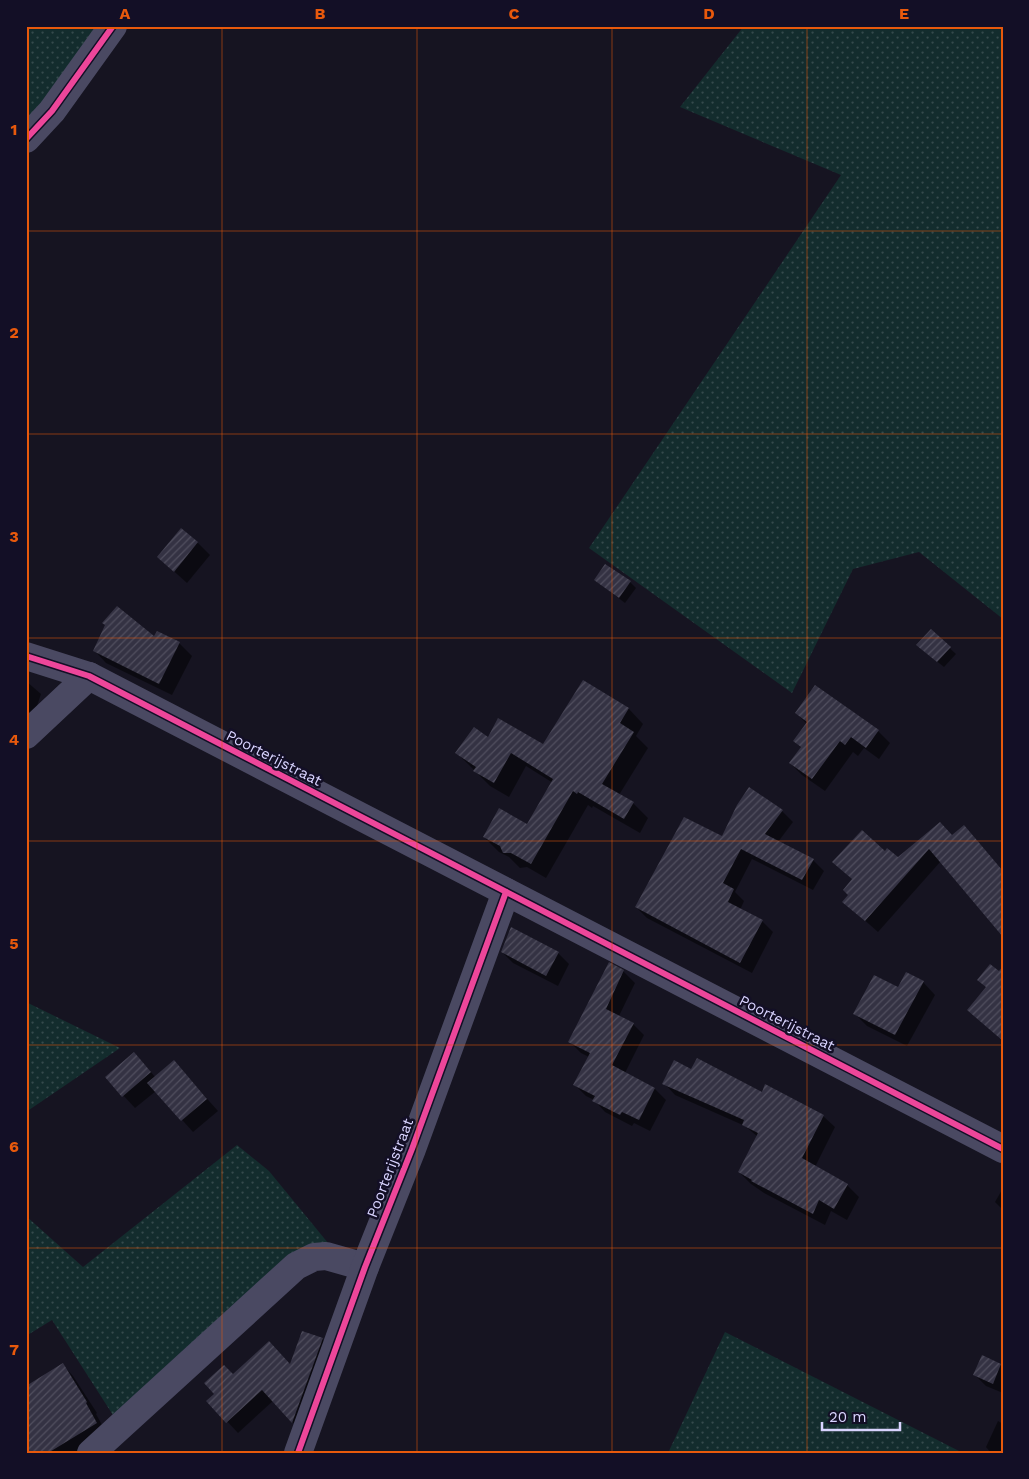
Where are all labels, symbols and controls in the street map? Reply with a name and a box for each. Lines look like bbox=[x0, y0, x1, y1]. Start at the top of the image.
text: A bbox=[120, 4, 131, 23]
text: B bbox=[315, 4, 326, 23]
text: C bbox=[509, 4, 520, 23]
text: D bbox=[703, 4, 715, 23]
text: E bbox=[899, 4, 909, 23]
text: 1 bbox=[11, 120, 17, 139]
text: 2 bbox=[9, 323, 19, 342]
text: 3 bbox=[9, 527, 19, 546]
street label: Poorterijstraat bbox=[223, 726, 325, 790]
text: 4 bbox=[9, 730, 19, 749]
text: 5 bbox=[9, 934, 19, 953]
street label: Poorterijstraat bbox=[736, 991, 838, 1055]
street label: Poorterijstraat bbox=[363, 1115, 417, 1220]
text: 6 bbox=[9, 1137, 19, 1156]
text: 7 bbox=[9, 1340, 19, 1359]
scale bar bbox=[822, 1399, 899, 1431]
text: 20 m bbox=[829, 1408, 867, 1426]

